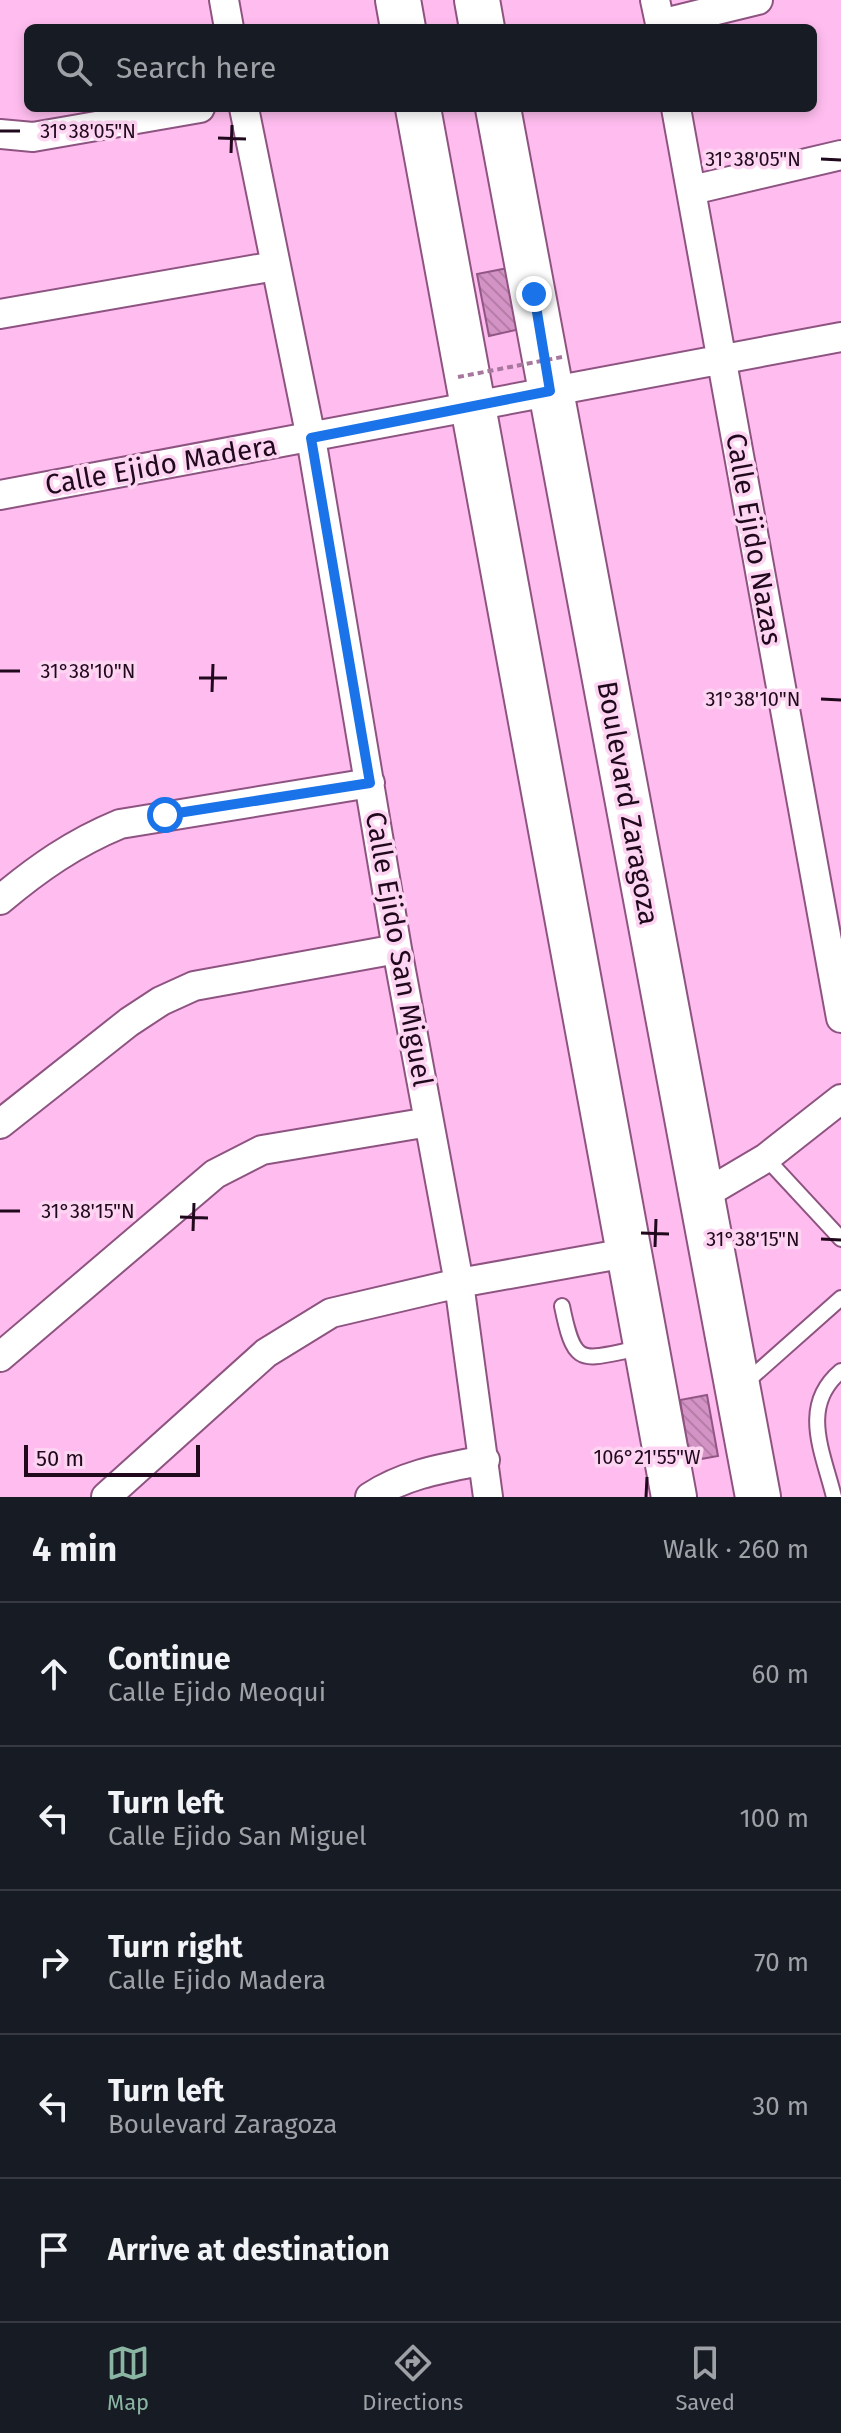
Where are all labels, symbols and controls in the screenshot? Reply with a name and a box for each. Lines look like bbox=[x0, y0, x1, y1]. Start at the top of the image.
search box bbox=[24, 24, 817, 112]
icon: search bbox=[52, 46, 96, 90]
text: Search here bbox=[116, 50, 276, 86]
text: 31°38'05"N bbox=[40, 119, 136, 143]
text: 31°38'05"N bbox=[705, 147, 801, 171]
route end bbox=[516, 276, 552, 312]
street label: Calle Ejido Madera bbox=[43, 428, 279, 502]
street label: Calle Ejido Nazas bbox=[719, 430, 789, 648]
text: 31°38'10"N bbox=[41, 659, 135, 683]
street label: Boulevard Zaragoza bbox=[590, 678, 666, 928]
text: 31°38'10"N bbox=[706, 687, 800, 711]
route start bbox=[147, 797, 183, 833]
street label: Calle Ejido San Miguel bbox=[359, 809, 439, 1089]
text: 31°38'15"N bbox=[41, 1199, 135, 1223]
text: 31°38'15"N bbox=[706, 1227, 800, 1251]
scale bar bbox=[24, 1441, 200, 1477]
text: 50 m bbox=[36, 1445, 84, 1472]
text: 106°21'55"W bbox=[593, 1445, 701, 1469]
text: 4 min bbox=[32, 1529, 117, 1570]
text: Walk · 260 m bbox=[663, 1534, 809, 1565]
text: Continue bbox=[108, 1641, 231, 1677]
icon: ahead bbox=[32, 1652, 76, 1696]
text: 60 m bbox=[751, 1659, 809, 1690]
text: Calle Ejido Meoqui bbox=[108, 1677, 326, 1708]
text: Turn left bbox=[108, 1785, 224, 1821]
icon: left bbox=[32, 1796, 76, 1840]
text: 100 m bbox=[740, 1803, 809, 1834]
text: Calle Ejido San Miguel bbox=[108, 1821, 367, 1852]
text: Turn right bbox=[108, 1929, 243, 1965]
icon: right bbox=[32, 1940, 76, 1984]
text: 70 m bbox=[754, 1947, 809, 1978]
text: Calle Ejido Madera bbox=[108, 1965, 326, 1996]
text: Turn left bbox=[108, 2073, 224, 2109]
icon: left bbox=[32, 2084, 76, 2128]
text: 30 m bbox=[752, 2091, 809, 2122]
text: Boulevard Zaragoza bbox=[108, 2109, 337, 2140]
icon: arrive bbox=[32, 2228, 76, 2272]
text: Arrive at destination bbox=[108, 2232, 390, 2268]
tab: Map bbox=[106, 2341, 150, 2416]
tab: Directions bbox=[362, 2341, 463, 2416]
tab: Saved bbox=[675, 2341, 735, 2416]

